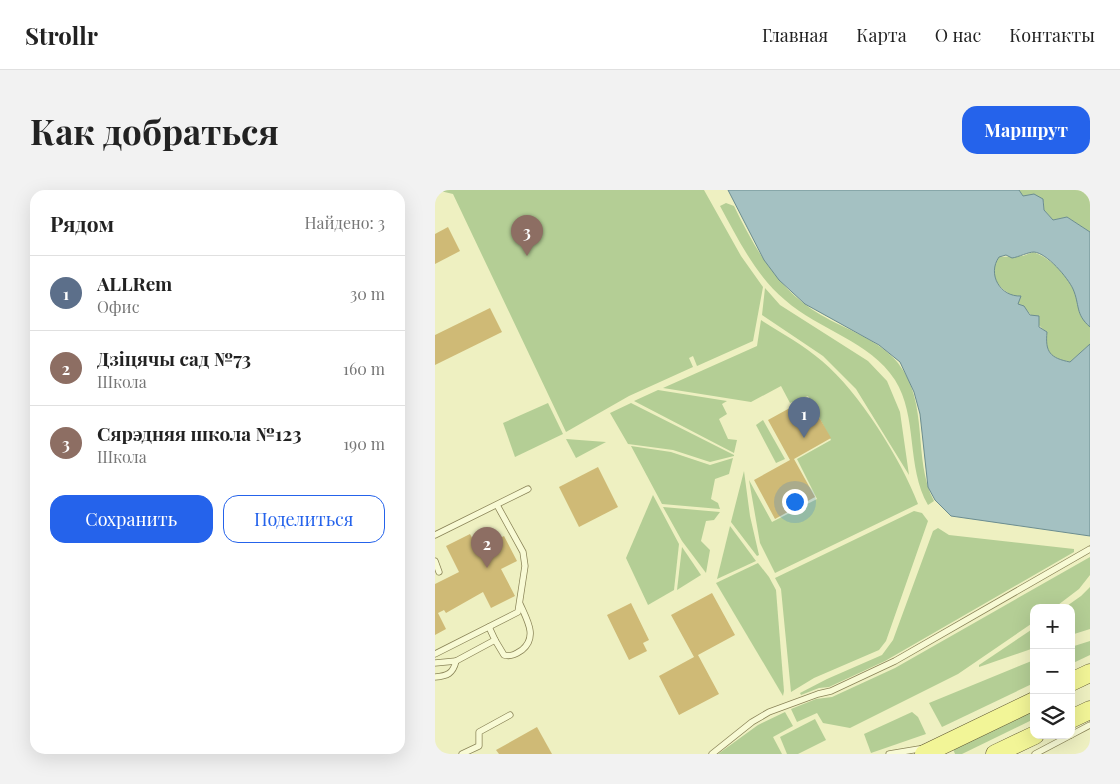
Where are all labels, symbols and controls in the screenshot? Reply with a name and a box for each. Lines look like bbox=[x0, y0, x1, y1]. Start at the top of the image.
text: Strollr bbox=[25, 19, 98, 51]
text: Главная bbox=[762, 23, 828, 47]
text: Карта bbox=[856, 23, 907, 47]
text: О нас bbox=[935, 23, 981, 47]
text: Контакты bbox=[1009, 23, 1095, 47]
button: Маршрут bbox=[962, 106, 1090, 154]
text: Как добраться bbox=[30, 107, 279, 154]
text: Рядом bbox=[50, 209, 114, 237]
text: Найдено: 3 bbox=[305, 212, 385, 233]
pin: 3 bbox=[511, 215, 543, 256]
text: ALLRem bbox=[97, 270, 172, 296]
text: 1 bbox=[63, 283, 69, 304]
text: 30 m bbox=[350, 283, 385, 304]
text: Офис bbox=[97, 296, 139, 317]
text: Дзіцячы сад №73 bbox=[97, 345, 251, 371]
text: 2 bbox=[62, 358, 70, 379]
text: 160 m bbox=[343, 358, 385, 379]
text: Школа bbox=[97, 371, 147, 392]
pin: 1 bbox=[788, 397, 820, 438]
text: Сярэдняя школа №123 bbox=[97, 420, 302, 446]
text: 3 bbox=[62, 433, 70, 454]
text: 190 m bbox=[343, 433, 385, 454]
text: Школа bbox=[97, 446, 147, 467]
your location bbox=[782, 489, 808, 515]
button: Сохранить bbox=[50, 495, 213, 543]
button: Поделиться bbox=[223, 495, 385, 543]
pin: 2 bbox=[471, 527, 503, 568]
map controls bbox=[1030, 604, 1075, 739]
button: + bbox=[1030, 604, 1075, 649]
button: − bbox=[1030, 649, 1075, 694]
button: layers bbox=[1030, 694, 1075, 739]

